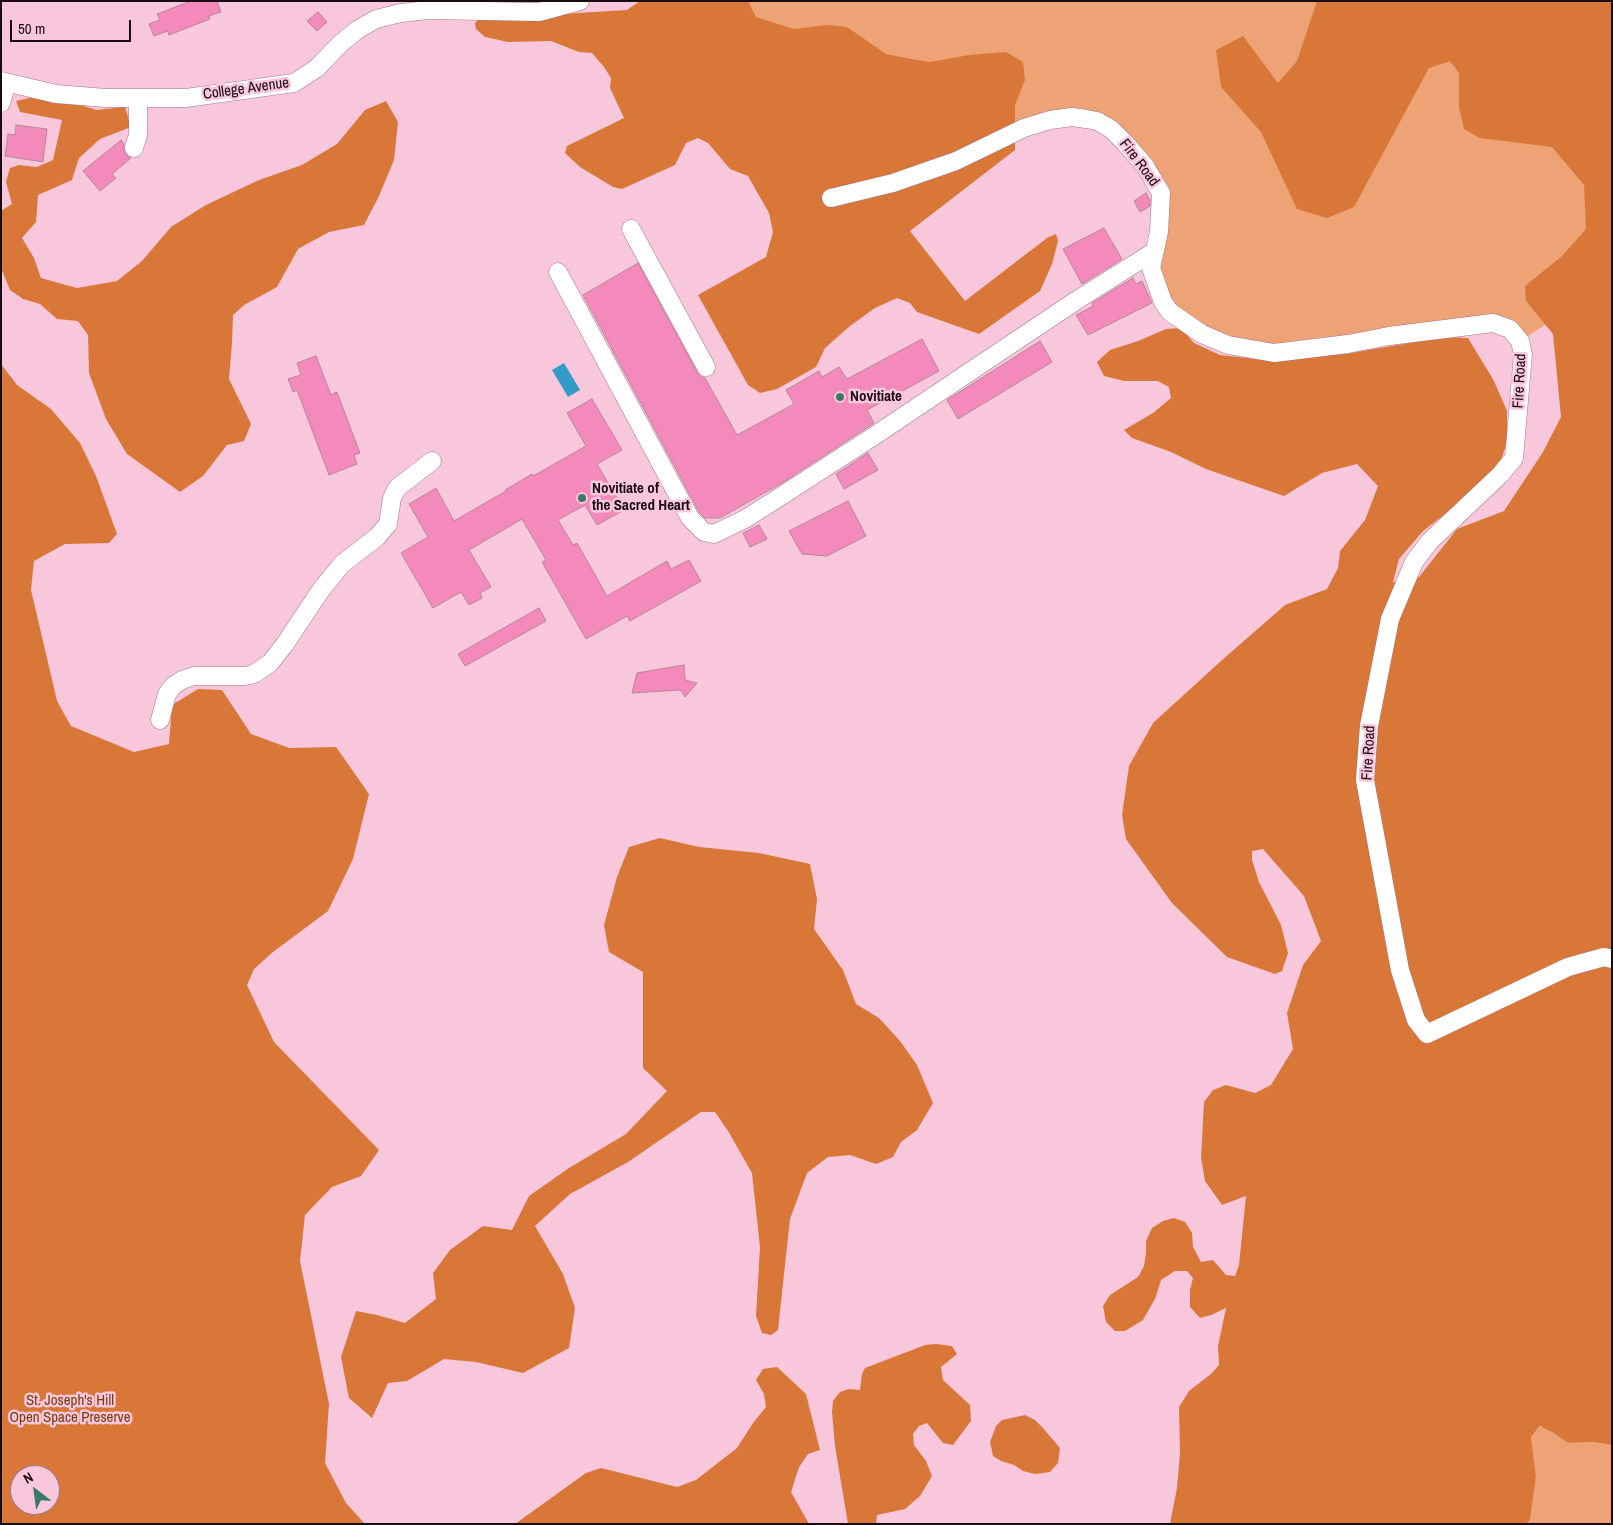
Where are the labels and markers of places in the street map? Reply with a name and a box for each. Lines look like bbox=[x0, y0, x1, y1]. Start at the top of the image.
place label: Novitiate bbox=[850, 388, 902, 406]
marker: Novitiate bbox=[834, 391, 846, 403]
place label: Novitiate of the Sacred Heart bbox=[592, 480, 690, 515]
marker: Novitiate of the Sacred Heart bbox=[576, 492, 588, 504]

